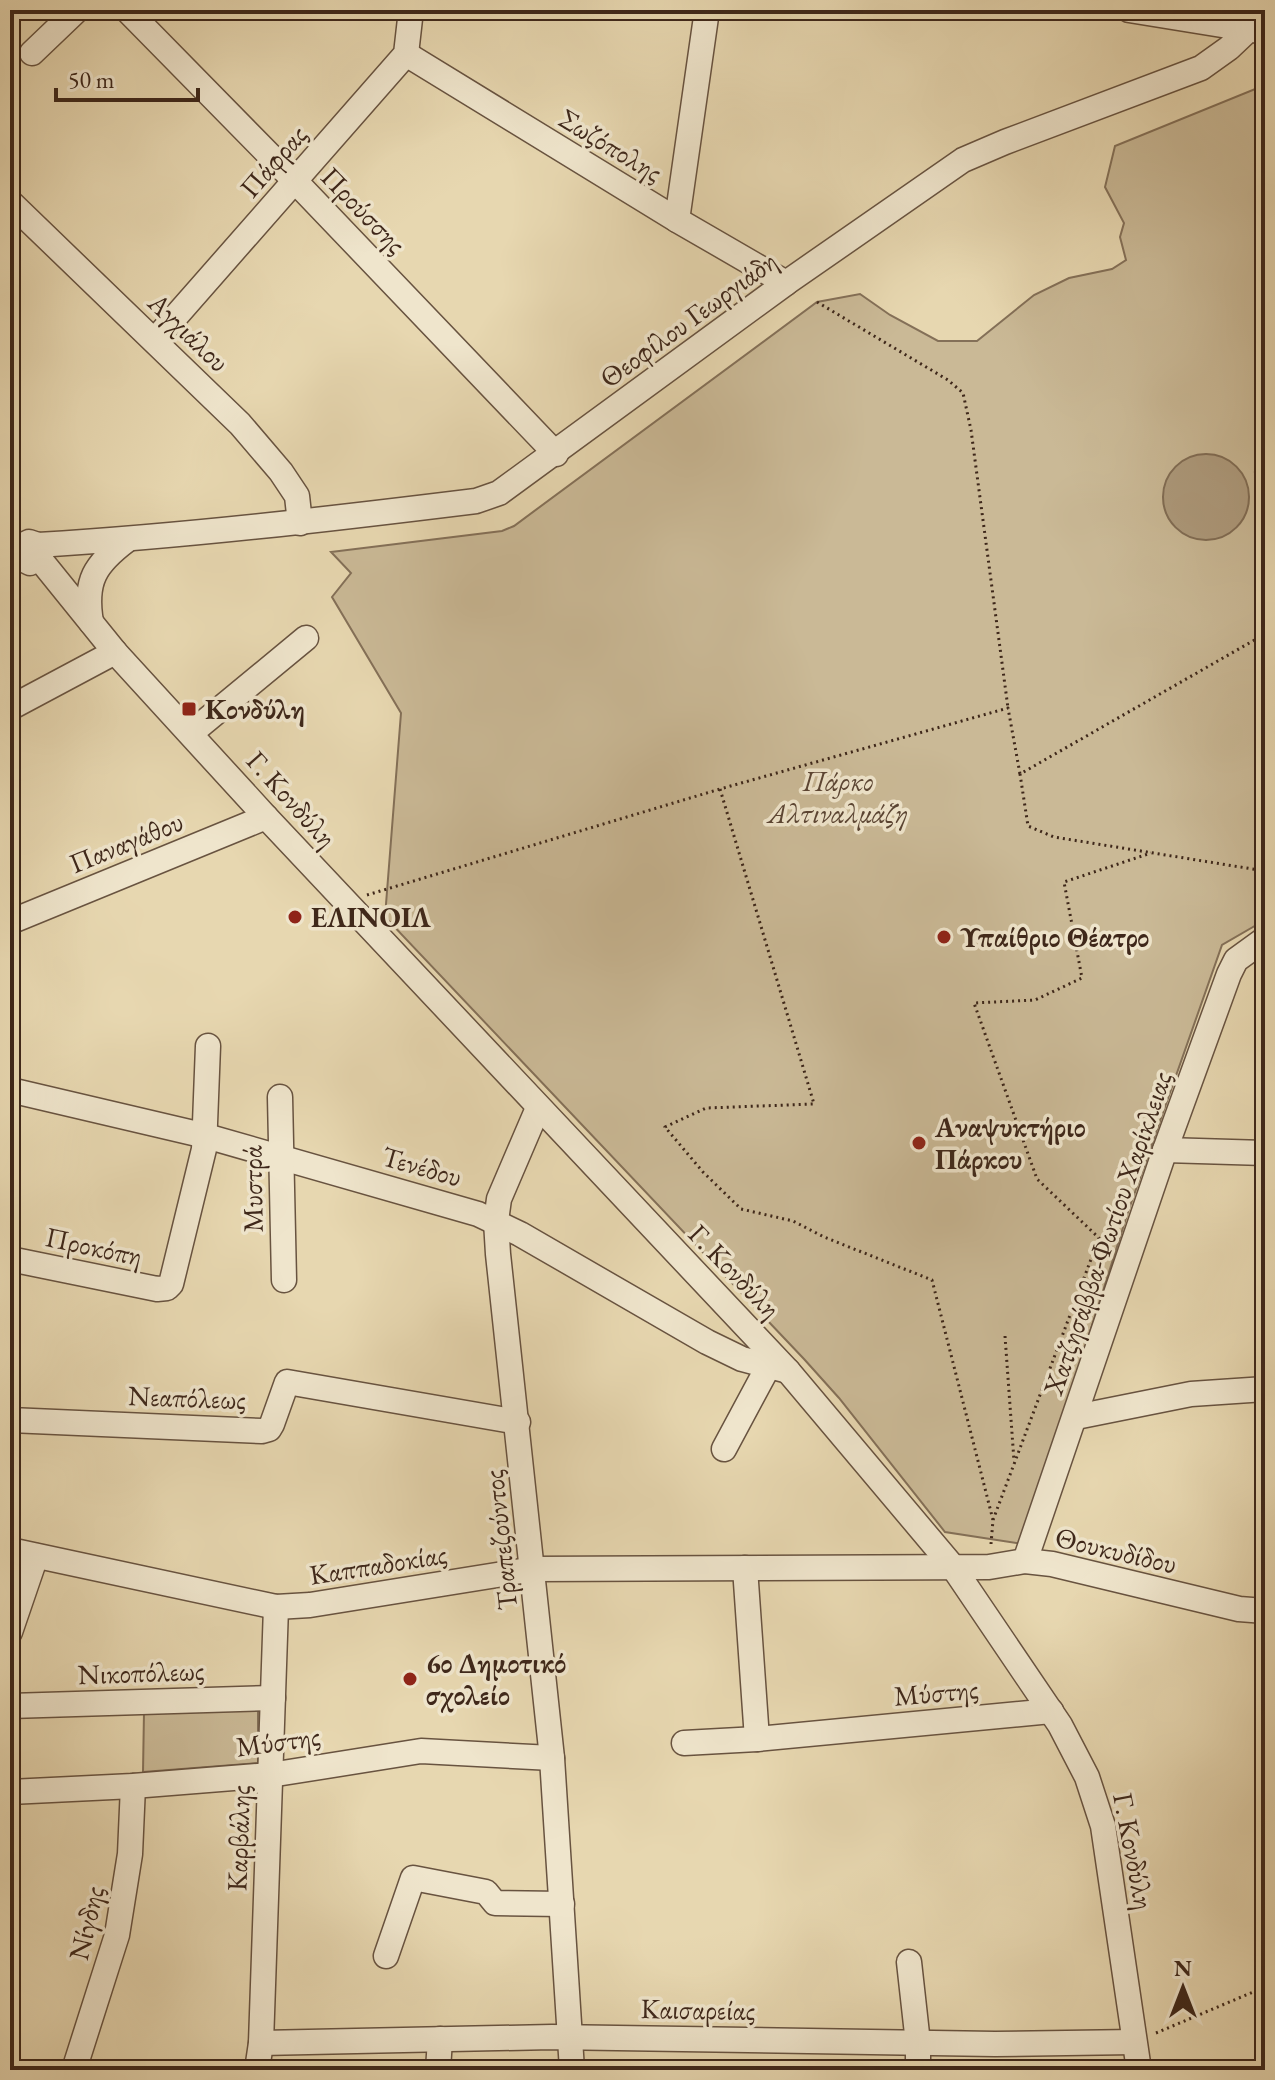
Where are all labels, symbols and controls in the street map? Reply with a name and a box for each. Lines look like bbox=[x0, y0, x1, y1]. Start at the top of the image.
scale bar bbox=[56, 52, 198, 102]
text: 50 m bbox=[68, 64, 115, 95]
street label: Σωζόπολης bbox=[553, 100, 669, 190]
street label: Πάφρας bbox=[231, 117, 315, 205]
street label: Προύσσης bbox=[314, 159, 414, 261]
street label: Θεοφίλου Γεωργιάδη bbox=[592, 243, 784, 395]
street label: Αγχιάλου bbox=[140, 284, 237, 380]
place label: Κονδύλη bbox=[205, 691, 305, 727]
marker: Κονδύλη bbox=[180, 700, 198, 718]
street label: Γ. Κονδύλη bbox=[239, 743, 345, 855]
park label: Πάρκο Αλτιναλμάζη bbox=[766, 763, 908, 831]
street label: Παναγάθου bbox=[64, 803, 188, 881]
place label: ΕΛΙΝΟΙΛ bbox=[311, 899, 431, 935]
marker: ΕΛΙΝΟΙΛ bbox=[286, 908, 304, 926]
place label: Υπαίθριο Θέατρο bbox=[960, 919, 1149, 955]
marker: Υπαίθριο Θέατρο bbox=[935, 928, 953, 946]
street label: Χατζησάββα-Φωτίου Χαρίκλειας bbox=[1034, 1066, 1179, 1401]
place label: Αναψυκτήριο Πάρκου bbox=[934, 1109, 1086, 1177]
marker: Αναψυκτήριο Πάρκου bbox=[910, 1134, 928, 1152]
street label: Τενέδου bbox=[378, 1137, 466, 1195]
street label: Μυστρά bbox=[233, 1145, 271, 1233]
street label: Γ. Κονδύλη bbox=[681, 1216, 789, 1326]
street label: Προκόπη bbox=[42, 1218, 146, 1274]
street label: Νεαπόλεως bbox=[127, 1377, 247, 1417]
street label: Τραπεζούντος bbox=[475, 1468, 525, 1612]
street label: Θουκυδίδου bbox=[1052, 1519, 1180, 1581]
street label: Καππαδοκίας bbox=[307, 1535, 449, 1593]
place label: 6ο Δημοτικό σχολείο bbox=[426, 1645, 566, 1713]
street label: Νικοπόλεως bbox=[77, 1652, 205, 1692]
marker: 6ο Δημοτικό σχολείο bbox=[401, 1670, 419, 1688]
street label: Μύστης bbox=[892, 1670, 980, 1714]
street label: Μύστης bbox=[234, 1717, 322, 1765]
street label: Καρβάλης bbox=[218, 1784, 258, 1892]
street label: Γ. Κονδύλη bbox=[1105, 1790, 1163, 1912]
street label: Νίγδης bbox=[60, 1882, 112, 1964]
north arrow bbox=[1143, 1948, 1223, 2028]
text: N bbox=[1174, 1954, 1192, 1983]
street label: Καισαρείας bbox=[640, 1990, 756, 2028]

